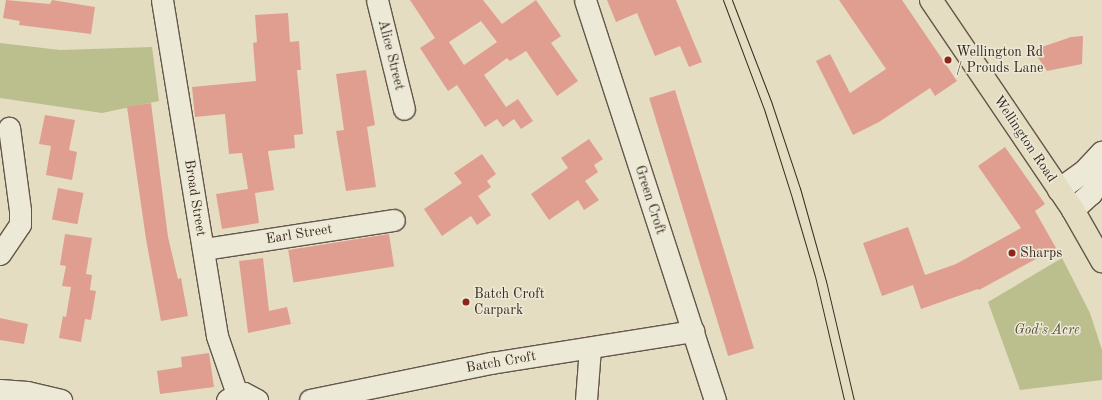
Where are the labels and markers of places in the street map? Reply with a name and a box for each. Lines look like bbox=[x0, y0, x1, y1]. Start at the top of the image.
place label: Wellington Rd / Prouds Lane bbox=[956, 44, 1043, 76]
marker: Wellington Rd / Prouds Lane bbox=[943, 55, 953, 65]
place label: Sharps bbox=[1020, 245, 1062, 261]
marker: Sharps bbox=[1007, 248, 1017, 258]
place label: Batch Croft Carpark bbox=[474, 286, 545, 318]
marker: Batch Croft Carpark bbox=[461, 297, 471, 307]

